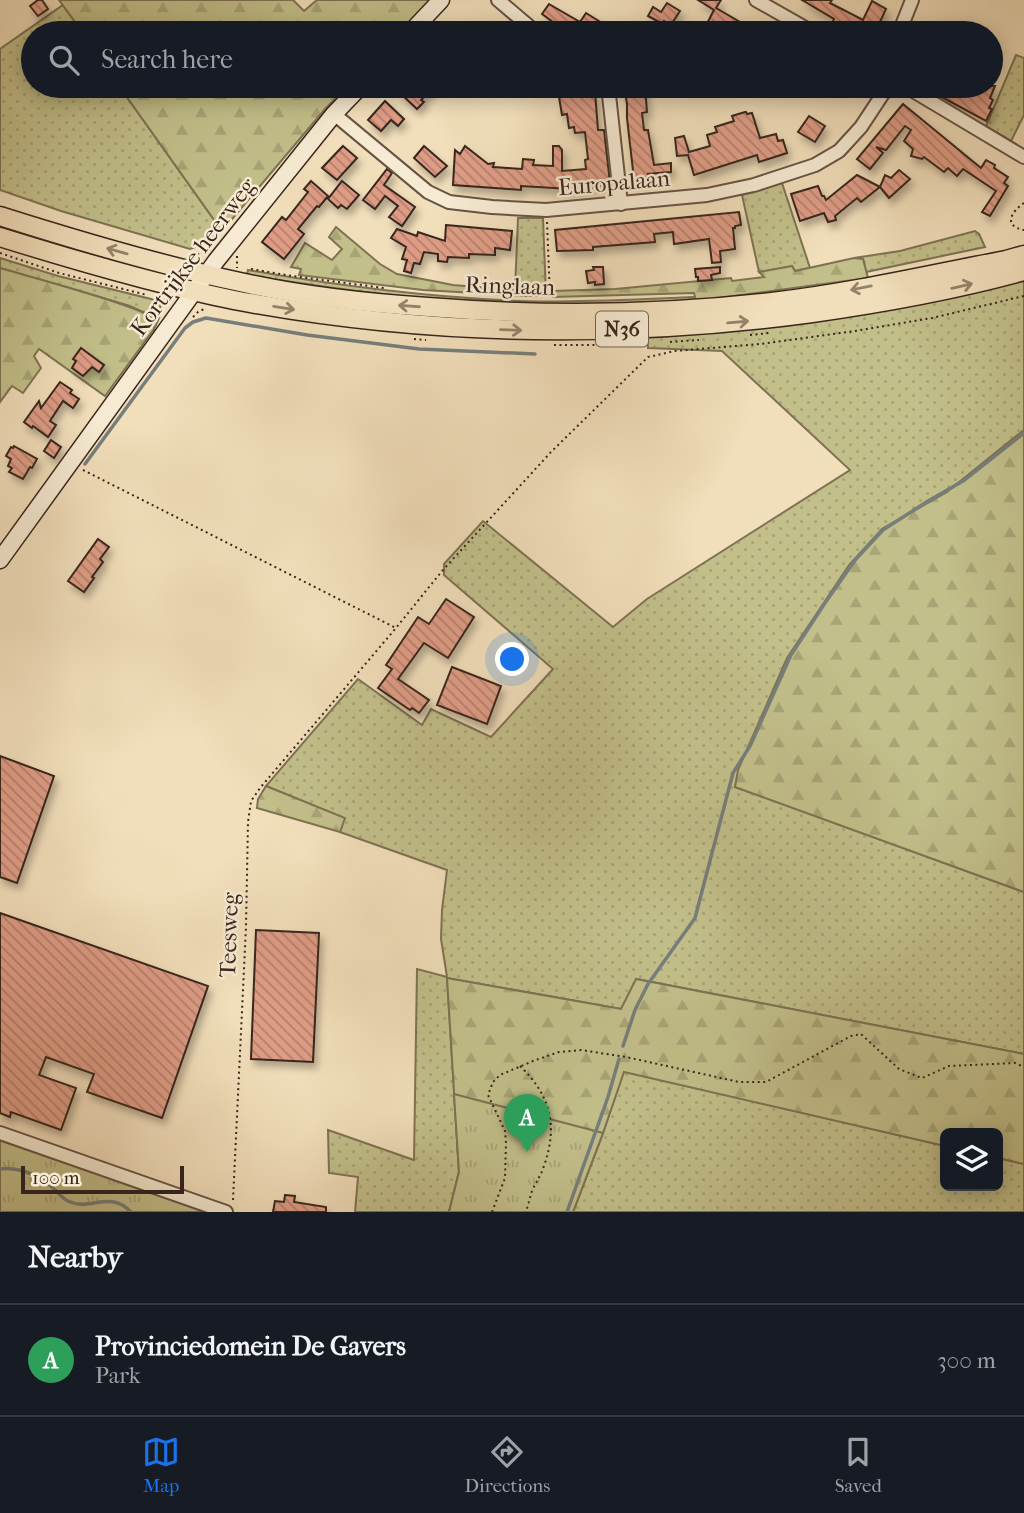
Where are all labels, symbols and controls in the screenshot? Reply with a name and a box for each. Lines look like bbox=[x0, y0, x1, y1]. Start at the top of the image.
search box bbox=[21, 21, 1003, 98]
icon: search bbox=[45, 41, 83, 79]
text: Search here bbox=[101, 44, 233, 75]
street label: Europalaan bbox=[557, 165, 672, 201]
street label: Kortrijkse heerweg bbox=[125, 172, 262, 341]
one-way arrow bbox=[107, 244, 129, 257]
street label: Ringlaan bbox=[465, 271, 556, 301]
one-way arrow bbox=[950, 279, 973, 292]
one-way arrow bbox=[850, 281, 873, 295]
one-way arrow bbox=[398, 299, 421, 312]
one-way arrow bbox=[272, 302, 295, 315]
road number: N36 bbox=[596, 312, 648, 346]
one-way arrow bbox=[726, 315, 749, 328]
one-way arrow bbox=[499, 323, 522, 336]
your location bbox=[495, 642, 529, 676]
street label: Teesweg bbox=[214, 891, 244, 978]
pin: A bbox=[504, 1094, 550, 1152]
map controls bbox=[940, 1128, 1003, 1191]
button: layers bbox=[940, 1128, 1003, 1191]
scale bar bbox=[21, 1163, 184, 1195]
text: 100 m bbox=[32, 1167, 80, 1189]
text: Nearby bbox=[28, 1240, 123, 1275]
text: Provinciedomein De Gavers bbox=[95, 1331, 406, 1362]
text: A bbox=[44, 1347, 58, 1374]
text: 300 m bbox=[937, 1347, 996, 1374]
text: Park bbox=[95, 1362, 141, 1389]
tab: Map bbox=[142, 1433, 180, 1497]
tab: Directions bbox=[465, 1433, 550, 1497]
tab: Saved bbox=[835, 1433, 882, 1497]

